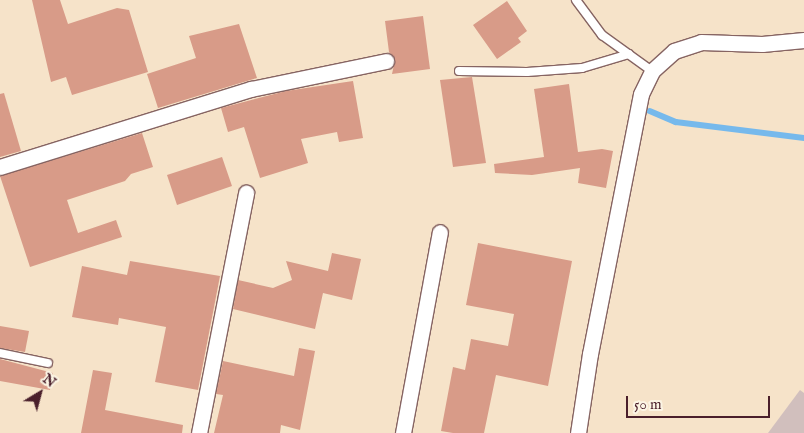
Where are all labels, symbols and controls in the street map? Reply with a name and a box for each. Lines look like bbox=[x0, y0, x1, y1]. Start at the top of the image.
north arrow bbox=[15, 368, 65, 418]
text: N bbox=[39, 370, 59, 392]
scale bar bbox=[629, 386, 773, 418]
text: 50 m bbox=[634, 395, 662, 414]

